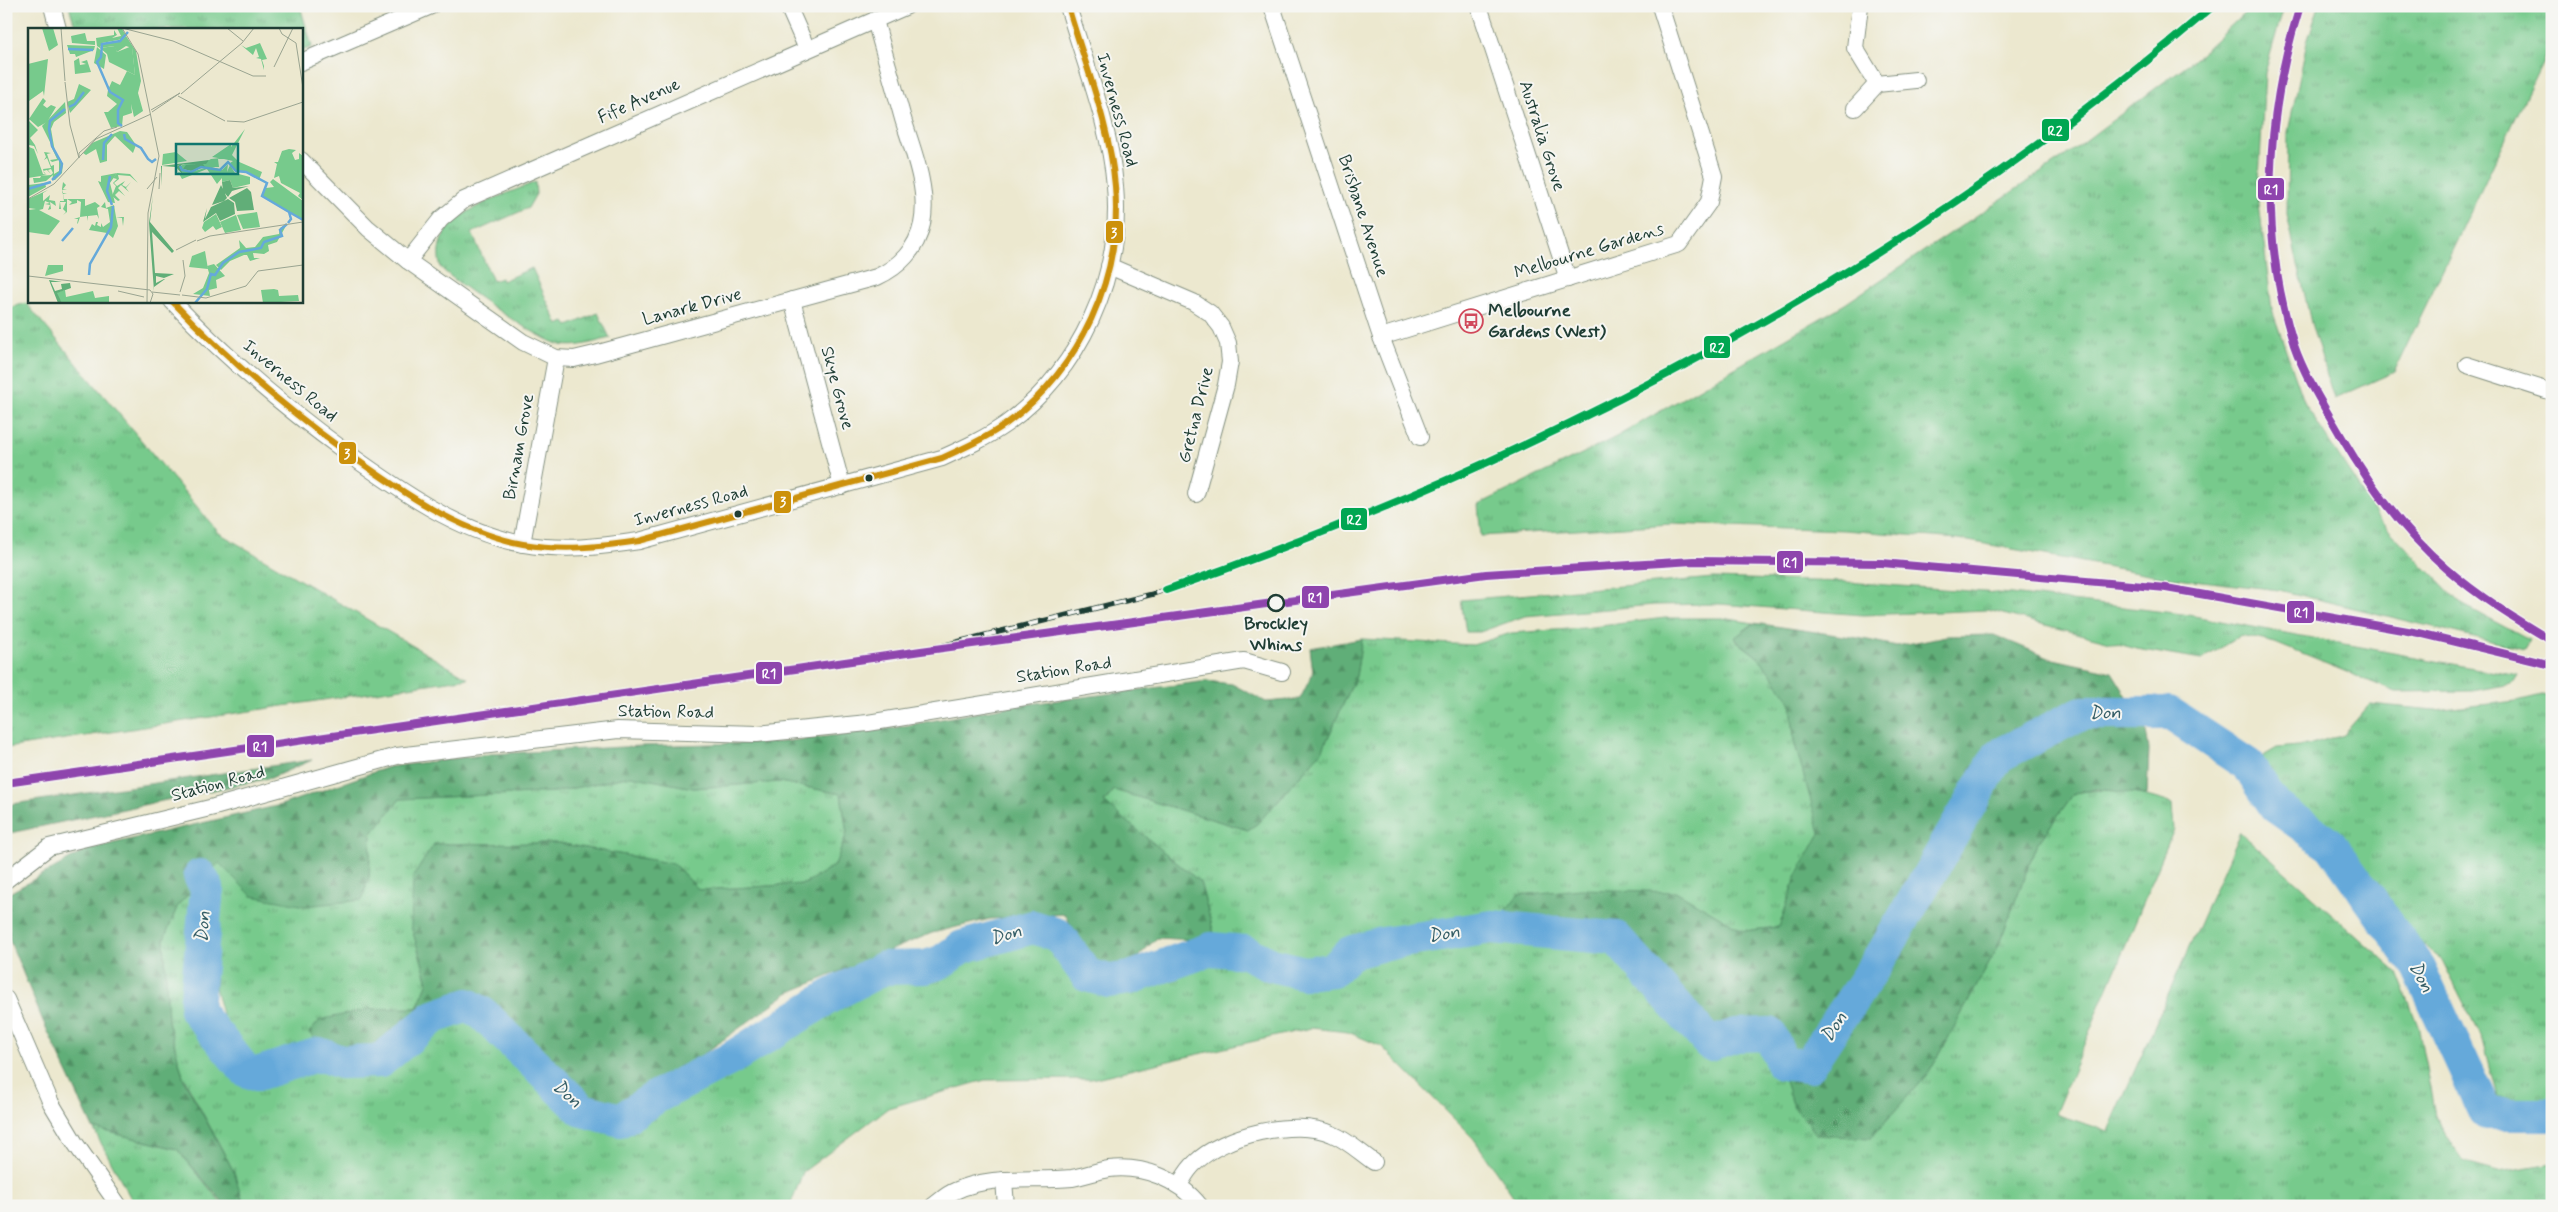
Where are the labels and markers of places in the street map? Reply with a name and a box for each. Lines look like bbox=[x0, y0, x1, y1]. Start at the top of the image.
place label: Melbourne Gardens (West) bbox=[1488, 299, 1607, 344]
bus stop icon: Melbourne Gardens (West) bbox=[1458, 308, 1484, 334]
unlabelled marker bbox=[864, 473, 874, 483]
unlabelled marker bbox=[733, 509, 743, 519]
marker: Brockley Whins bbox=[1267, 594, 1285, 612]
place label: Brockley Whins bbox=[1244, 612, 1308, 657]

